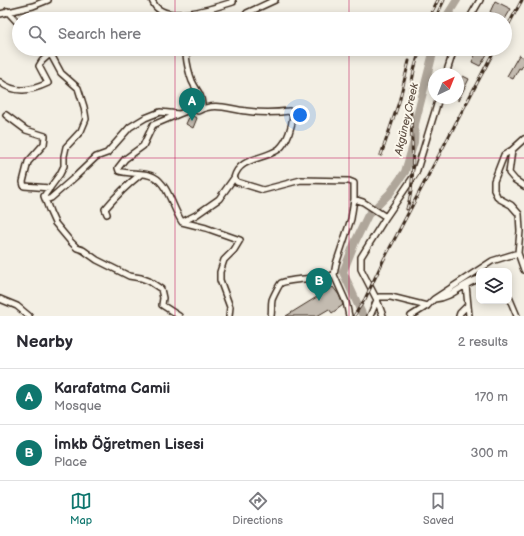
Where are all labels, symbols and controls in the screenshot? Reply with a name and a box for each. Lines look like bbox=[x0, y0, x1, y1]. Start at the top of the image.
search box bbox=[12, 12, 512, 56]
icon: search bbox=[26, 23, 48, 45]
text: Search here bbox=[58, 25, 141, 44]
north arrow bbox=[428, 68, 464, 104]
water label: Akgüney Creek bbox=[392, 81, 421, 158]
pin: A bbox=[179, 88, 205, 121]
your location bbox=[290, 105, 310, 125]
pin: B bbox=[306, 268, 332, 301]
map controls bbox=[476, 268, 512, 304]
button: layers bbox=[476, 268, 512, 304]
text: Nearby bbox=[16, 332, 73, 352]
text: 2 results bbox=[458, 334, 508, 350]
text: Karafatma Camii bbox=[54, 379, 170, 398]
text: A bbox=[25, 389, 33, 405]
text: 170 m bbox=[475, 389, 508, 405]
text: Mosque bbox=[54, 398, 102, 414]
text: İmkb Öğretmen Lisesi bbox=[54, 435, 204, 454]
text: B bbox=[24, 445, 34, 461]
text: 300 m bbox=[470, 445, 508, 461]
text: Place bbox=[54, 454, 87, 470]
tab: Map bbox=[70, 490, 92, 527]
tab: Directions bbox=[232, 490, 283, 527]
tab: Saved bbox=[423, 490, 454, 527]

